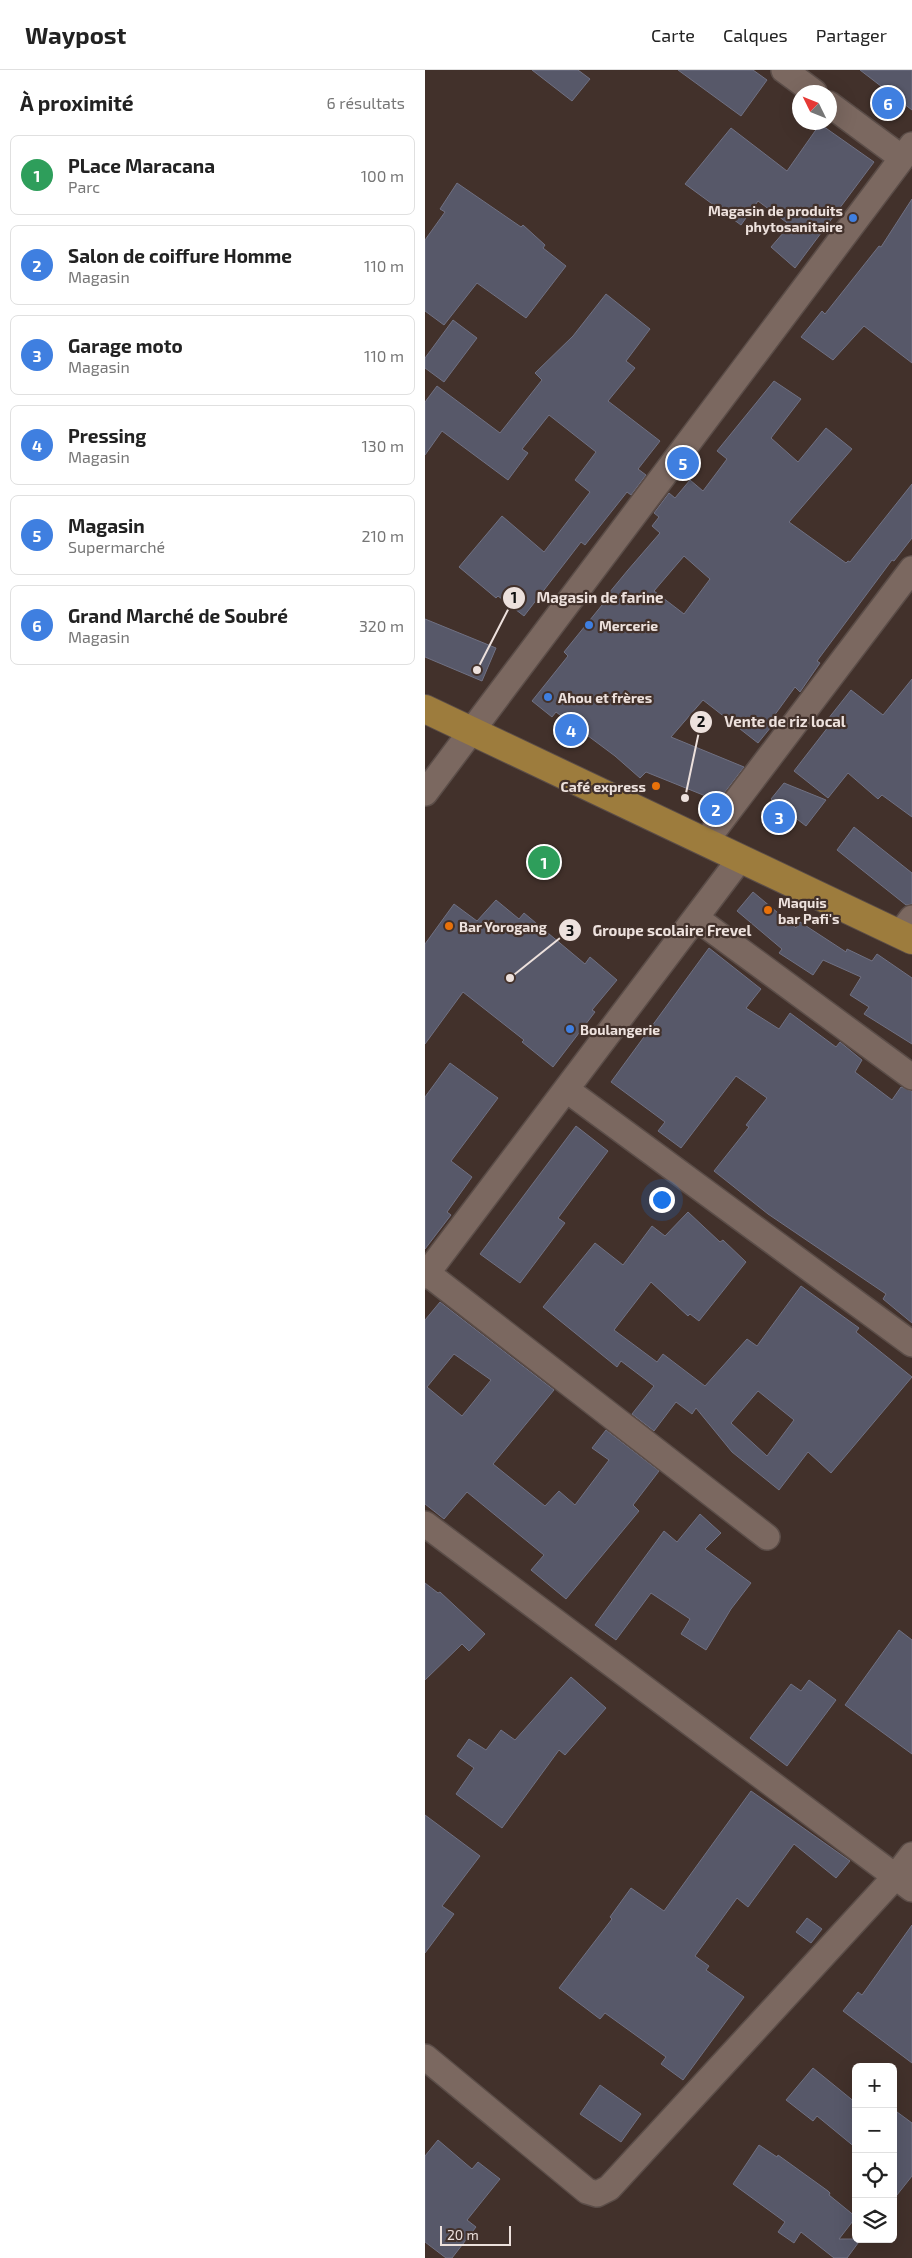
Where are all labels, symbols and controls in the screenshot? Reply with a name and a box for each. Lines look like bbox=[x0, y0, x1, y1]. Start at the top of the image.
text: Waypost bbox=[25, 20, 126, 49]
text: Carte bbox=[651, 24, 695, 46]
text: Calques bbox=[723, 24, 788, 46]
text: Partager bbox=[816, 24, 887, 46]
pin: 6 bbox=[872, 84, 904, 122]
north arrow bbox=[792, 85, 837, 130]
text: À proximité bbox=[20, 90, 134, 115]
text: 6 résultats bbox=[326, 93, 405, 112]
text: PLace Maracana bbox=[68, 154, 215, 177]
text: 1 bbox=[34, 166, 40, 185]
text: 100 m bbox=[361, 166, 404, 185]
text: Parc bbox=[68, 177, 100, 196]
place label: Magasin de produits phytosanitaire bbox=[708, 202, 843, 235]
marker: Magasin de produits phytosanitaire bbox=[847, 212, 859, 224]
text: Salon de coiffure Homme bbox=[68, 244, 292, 267]
text: 2 bbox=[32, 256, 42, 275]
text: 110 m bbox=[364, 256, 404, 275]
text: Magasin bbox=[68, 267, 130, 286]
text: Garage moto bbox=[68, 334, 183, 357]
text: 3 bbox=[32, 346, 42, 365]
text: 110 m bbox=[364, 346, 404, 365]
text: Magasin bbox=[68, 357, 130, 376]
text: Pressing bbox=[68, 424, 146, 447]
text: 4 bbox=[32, 436, 42, 455]
text: 130 m bbox=[362, 436, 404, 455]
pin: 5 bbox=[667, 444, 699, 482]
text: Magasin bbox=[68, 447, 130, 466]
text: Magasin bbox=[68, 514, 145, 537]
text: 5 bbox=[33, 526, 41, 545]
text: 210 m bbox=[361, 526, 404, 545]
text: Supermarché bbox=[68, 537, 165, 556]
callout: Magasin de farine bbox=[502, 583, 674, 613]
text: 1 bbox=[511, 588, 517, 606]
text: Magasin de farine bbox=[537, 588, 663, 606]
text: Grand Marché de Soubré bbox=[68, 604, 288, 627]
text: 6 bbox=[32, 616, 42, 635]
text: 320 m bbox=[359, 616, 404, 635]
place label: Mercerie bbox=[599, 617, 658, 634]
marker: Mercerie bbox=[583, 619, 595, 631]
text: Magasin bbox=[68, 627, 130, 646]
place label: Ahou et frères bbox=[558, 689, 652, 706]
marker: Ahou et frères bbox=[542, 691, 554, 703]
callout: Vente de riz local bbox=[689, 707, 855, 737]
pin: 4 bbox=[555, 711, 587, 749]
text: 2 bbox=[697, 712, 706, 730]
text: Vente de riz local bbox=[724, 712, 846, 730]
place label: Café express bbox=[560, 778, 646, 795]
marker: Café express bbox=[650, 780, 662, 792]
pin: 2 bbox=[700, 790, 732, 828]
pin: 3 bbox=[763, 798, 795, 836]
pin: 1 bbox=[528, 843, 560, 881]
place label: Maquis bar Pafi's bbox=[778, 894, 839, 927]
marker: Maquis bar Pafi's bbox=[762, 904, 774, 916]
callout: Groupe scolaire Frevel bbox=[558, 915, 762, 945]
place label: Bar Yorogang bbox=[459, 918, 547, 935]
marker: Bar Yorogang bbox=[443, 920, 455, 932]
text: 3 bbox=[566, 921, 574, 939]
text: Groupe scolaire Frevel bbox=[593, 921, 752, 939]
place label: Boulangerie bbox=[580, 1021, 660, 1038]
marker: Boulangerie bbox=[564, 1023, 576, 1035]
your location bbox=[649, 1187, 675, 1213]
map controls bbox=[852, 2063, 897, 2243]
button: + bbox=[852, 2063, 897, 2108]
button: − bbox=[852, 2108, 897, 2153]
button: locate bbox=[852, 2153, 897, 2198]
button: layers bbox=[852, 2198, 897, 2243]
scale bar bbox=[440, 2223, 511, 2246]
text: 20 m bbox=[447, 2226, 479, 2243]

